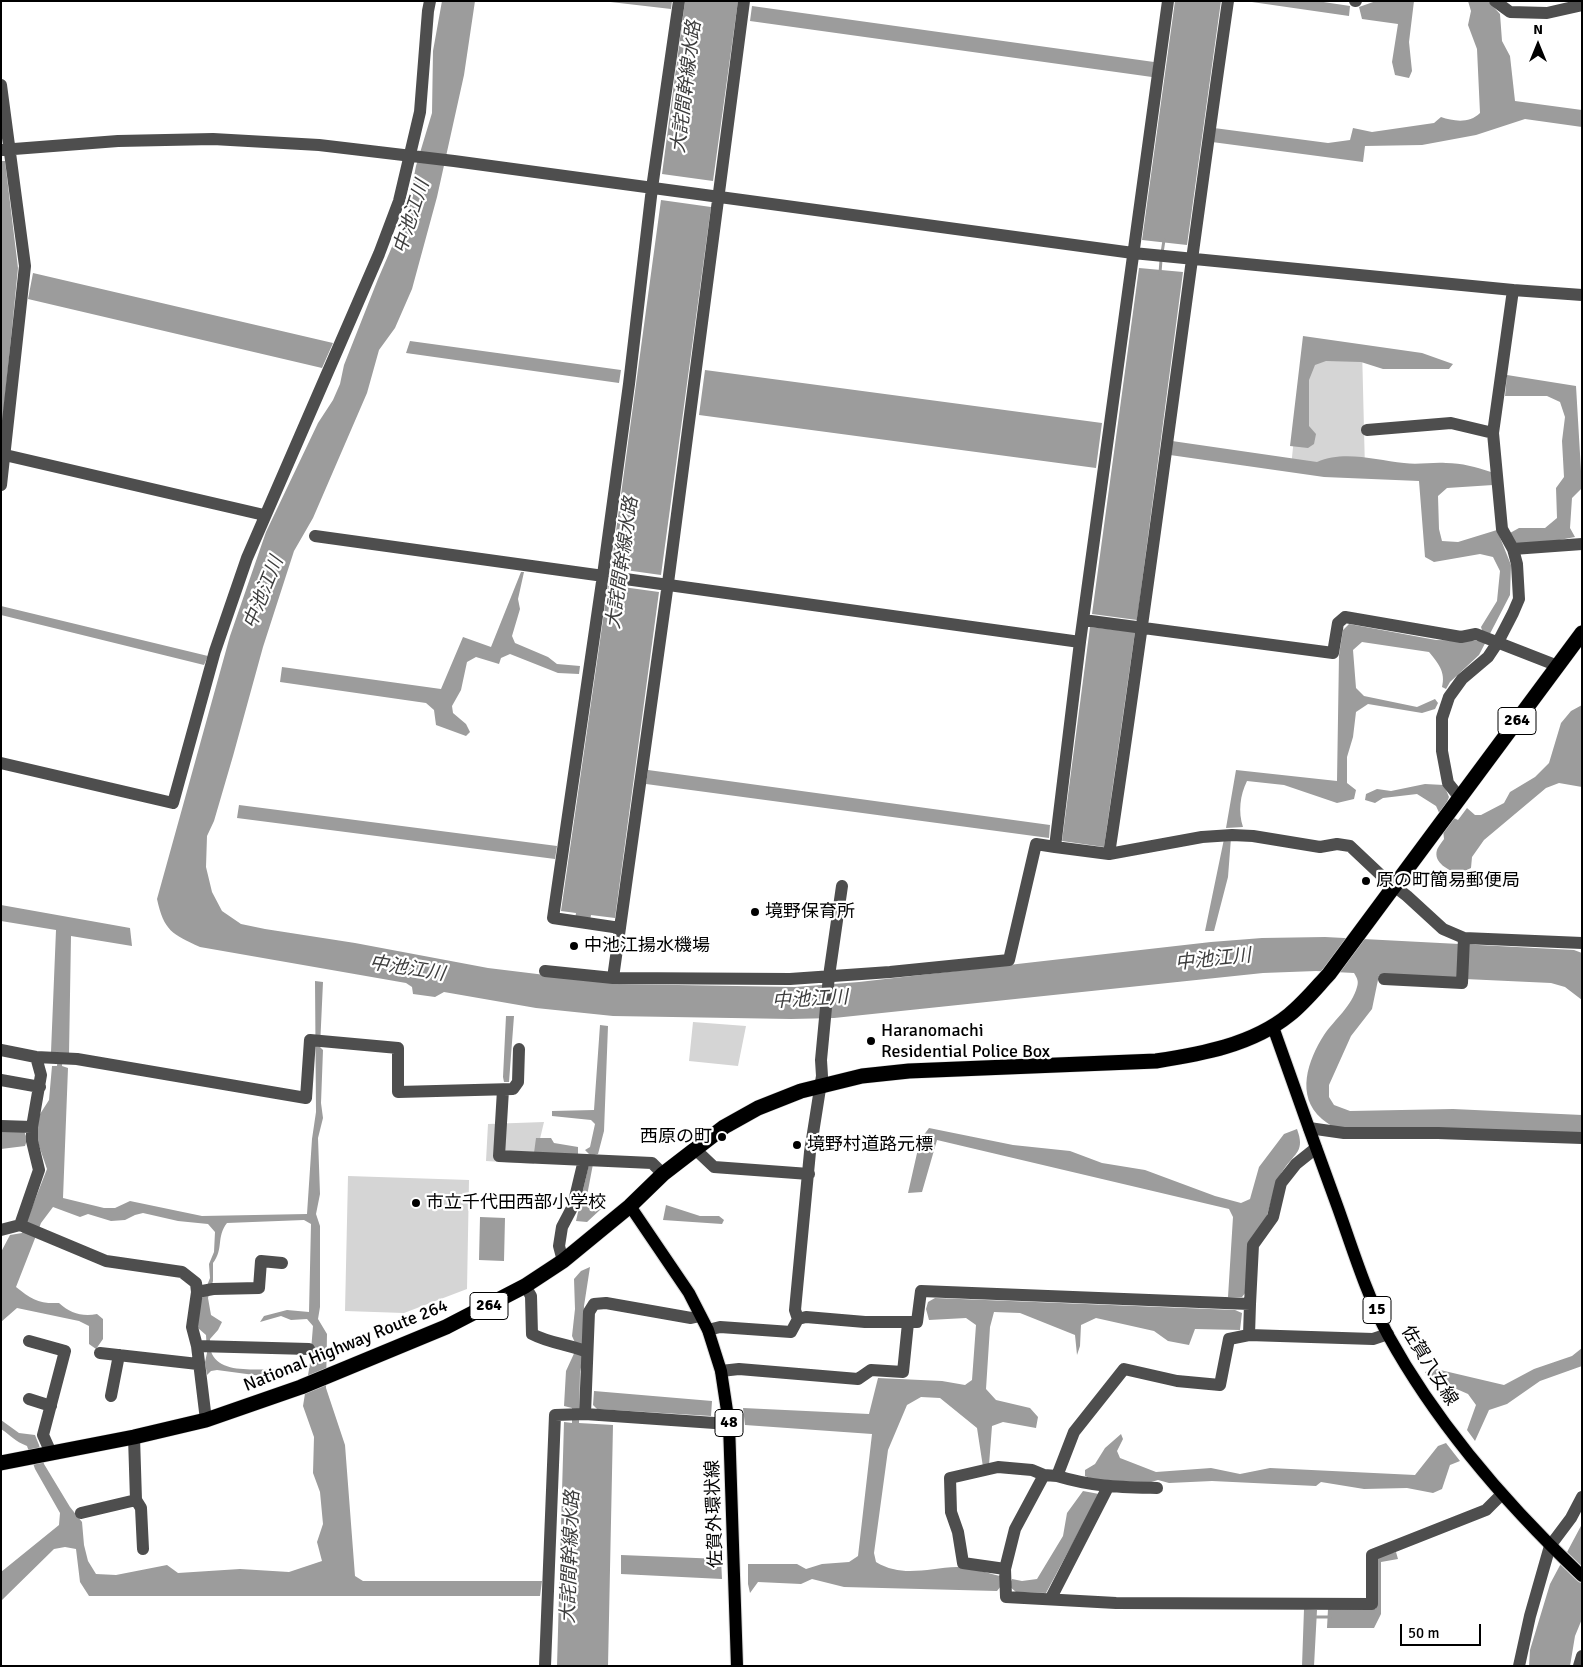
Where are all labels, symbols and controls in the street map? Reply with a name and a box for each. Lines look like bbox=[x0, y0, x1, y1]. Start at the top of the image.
water label: 大詫間幹線水路 bbox=[668, 20, 706, 154]
north arrow bbox=[1513, 20, 1563, 70]
text: N bbox=[1533, 21, 1543, 38]
water label: 中池江川 bbox=[389, 177, 435, 257]
water label: 大詫間幹線水路 bbox=[602, 496, 644, 630]
water label: 中池江川 bbox=[239, 553, 289, 633]
road number: 264 bbox=[1498, 708, 1536, 734]
place label: 原の町簡易郵便局 bbox=[1376, 870, 1520, 892]
marker: 原の町簡易郵便局 bbox=[1360, 875, 1372, 887]
place label: 境野保育所 bbox=[765, 901, 855, 923]
marker: 境野保育所 bbox=[749, 906, 761, 918]
place label: 中池江揚水機場 bbox=[584, 935, 710, 957]
marker: 中池江揚水機場 bbox=[568, 940, 580, 952]
water label: 中池江川 bbox=[1174, 945, 1252, 975]
water label: 中池江川 bbox=[368, 952, 446, 986]
water label: 中池江川 bbox=[771, 987, 849, 1013]
place label: Haranomachi Residential Police Box bbox=[881, 1020, 1050, 1062]
marker: Haranomachi Residential Police Box bbox=[865, 1035, 877, 1047]
place label: 西原の町 bbox=[640, 1126, 712, 1148]
marker: 西原の町 bbox=[716, 1131, 728, 1143]
place label: 境野村道路元標 bbox=[807, 1134, 933, 1156]
marker: 境野村道路元標 bbox=[791, 1139, 803, 1151]
place label: 市立千代田西部小学校 bbox=[426, 1192, 606, 1214]
marker: 市立千代田西部小学校 bbox=[410, 1197, 422, 1209]
road number: 264 bbox=[470, 1292, 508, 1320]
street label: National Highway Route 264 bbox=[241, 1295, 451, 1397]
road number: 15 bbox=[1363, 1296, 1391, 1324]
street label: 佐賀八女線 bbox=[1396, 1322, 1462, 1410]
road number: 48 bbox=[715, 1410, 743, 1436]
street label: 佐賀外環状線 bbox=[702, 1460, 728, 1568]
water label: 大詫間幹線水路 bbox=[557, 1490, 585, 1624]
scale bar bbox=[1403, 1614, 1484, 1646]
text: 50 m bbox=[1408, 1624, 1439, 1642]

